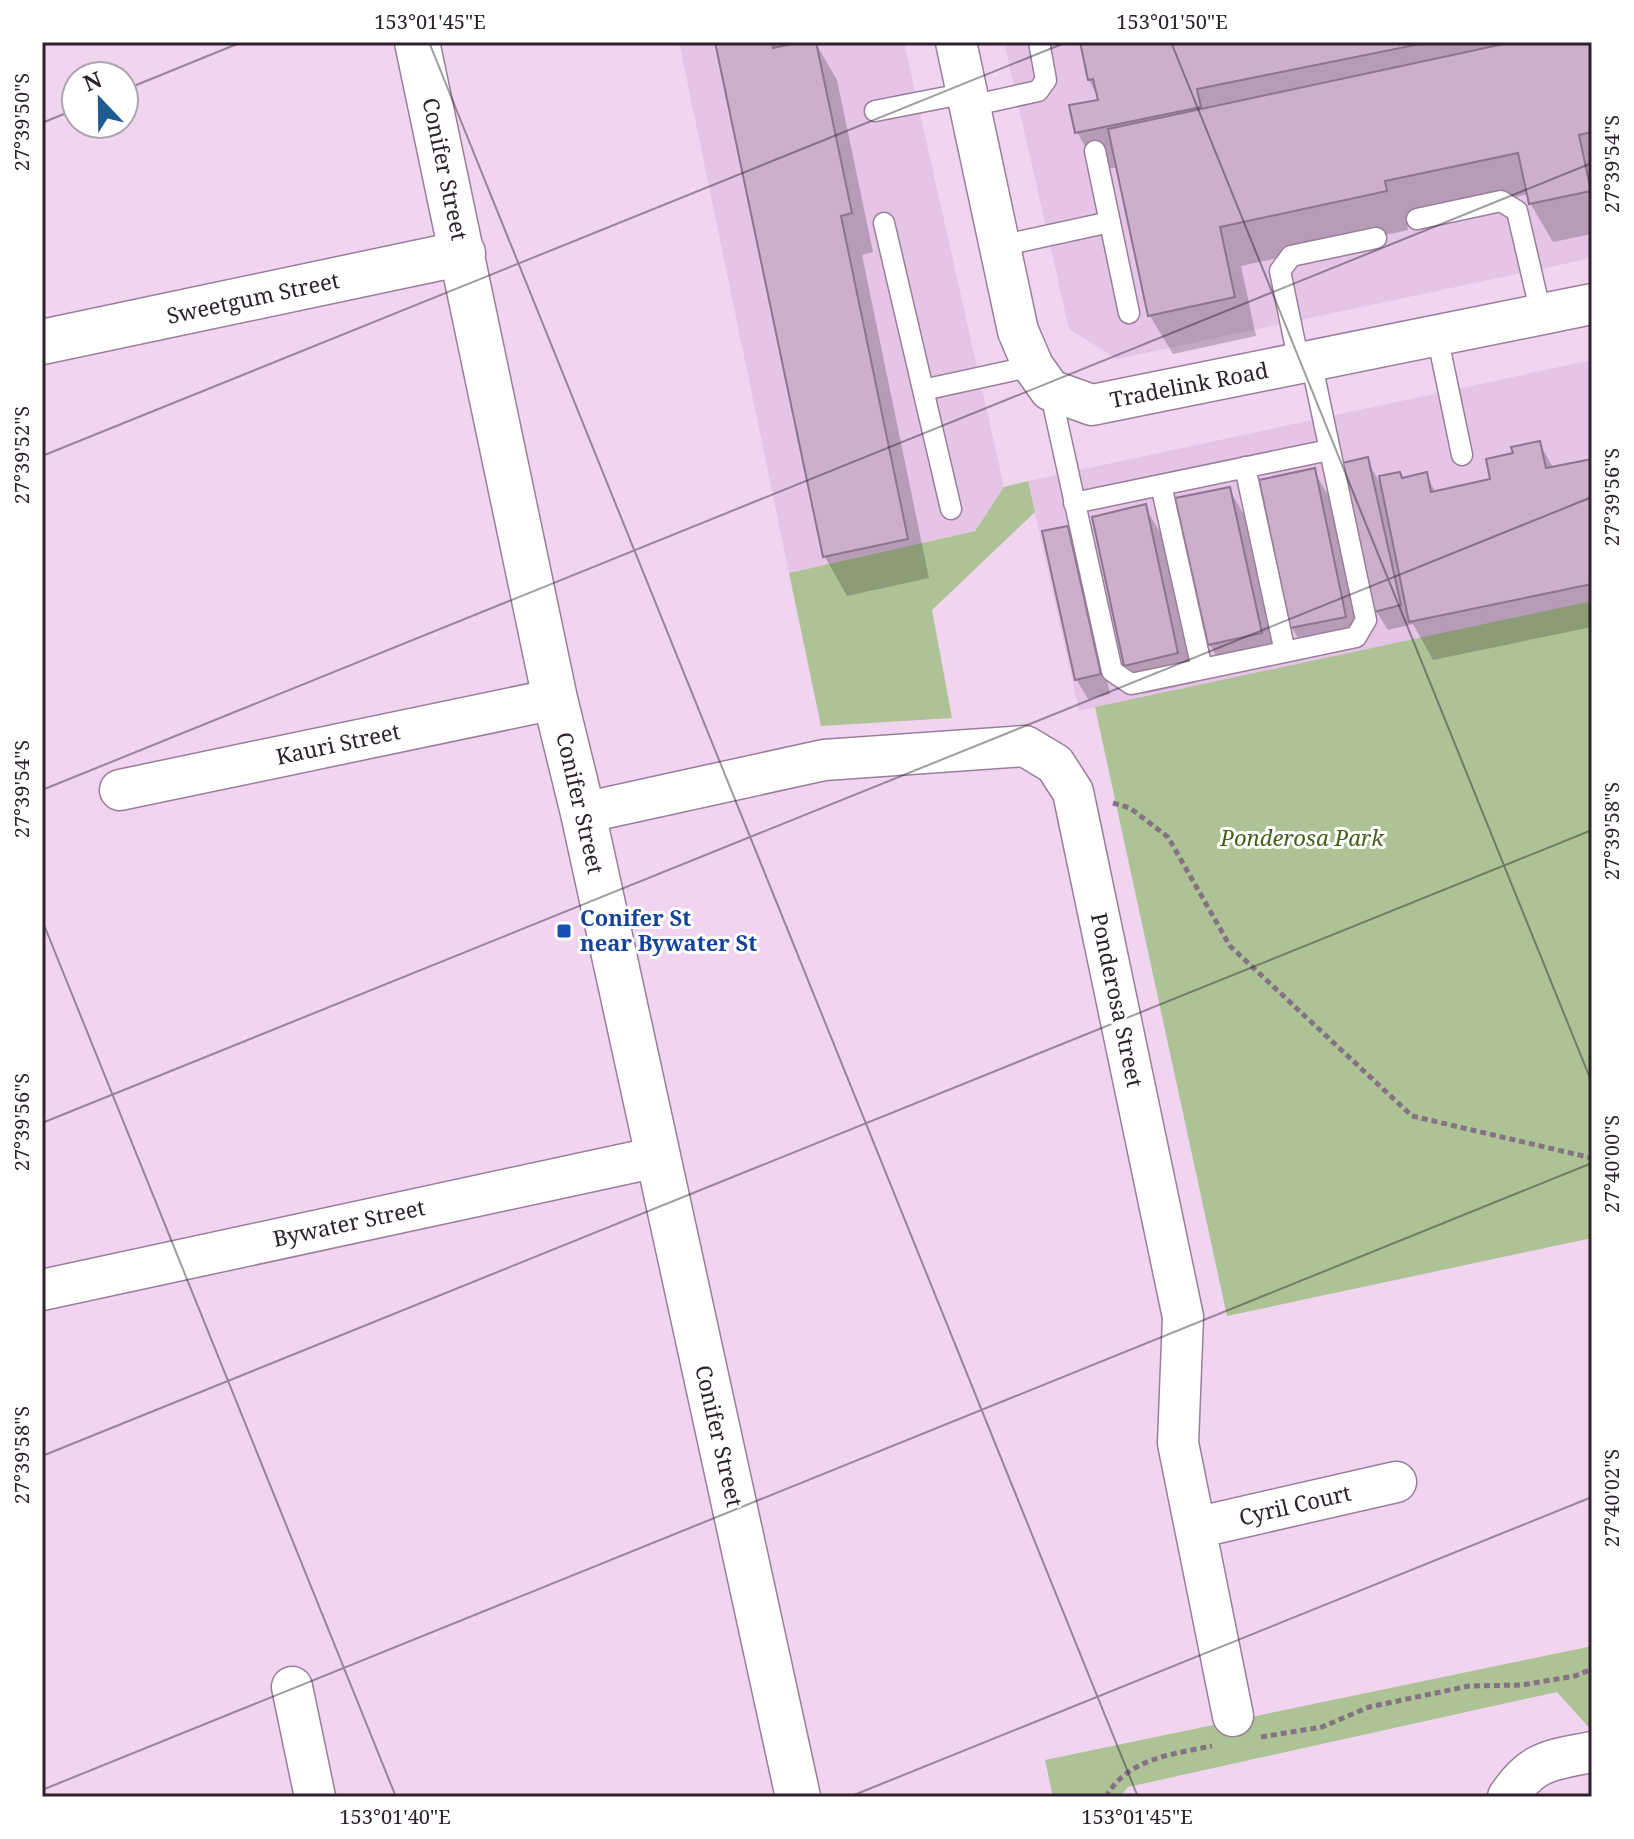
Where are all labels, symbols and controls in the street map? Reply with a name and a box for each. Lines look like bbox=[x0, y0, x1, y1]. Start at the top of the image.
text: 153°01'45"E bbox=[374, 8, 486, 35]
text: 153°01'50"E bbox=[1116, 8, 1228, 35]
north arrow bbox=[60, 60, 140, 140]
text: N bbox=[78, 63, 106, 98]
text: 27°39'50"S bbox=[8, 73, 35, 171]
street label: Conifer Street bbox=[416, 95, 476, 243]
text: 27°39'54"S bbox=[1598, 115, 1625, 213]
street label: Sweetgum Street bbox=[164, 264, 342, 330]
street label: Tradelink Road bbox=[1107, 354, 1271, 414]
text: 27°39'52"S bbox=[8, 406, 35, 504]
text: 27°39'56"S bbox=[1598, 448, 1625, 546]
street label: Kauri Street bbox=[273, 715, 403, 771]
street label: Conifer Street bbox=[550, 729, 612, 877]
text: 27°39'54"S bbox=[8, 740, 35, 838]
text: 27°39'58"S bbox=[1598, 782, 1625, 880]
park label: Ponderosa Park bbox=[1219, 822, 1385, 852]
place label: Conifer St near Bywater St bbox=[580, 902, 757, 957]
street label: Ponderosa Street bbox=[1085, 910, 1151, 1090]
marker: Conifer St near Bywater St bbox=[555, 922, 573, 940]
text: 27°39'56"S bbox=[8, 1073, 35, 1171]
text: 27°40'00"S bbox=[1598, 1115, 1625, 1213]
street label: Bywater Street bbox=[270, 1191, 428, 1253]
street label: Conifer Street bbox=[689, 1362, 751, 1510]
text: 27°39'58"S bbox=[8, 1406, 35, 1504]
text: 27°40'02"S bbox=[1598, 1449, 1625, 1547]
street label: Cyril Court bbox=[1236, 1477, 1354, 1531]
text: 153°01'40"E bbox=[339, 1803, 451, 1830]
text: 153°01'45"E bbox=[1081, 1803, 1193, 1830]

